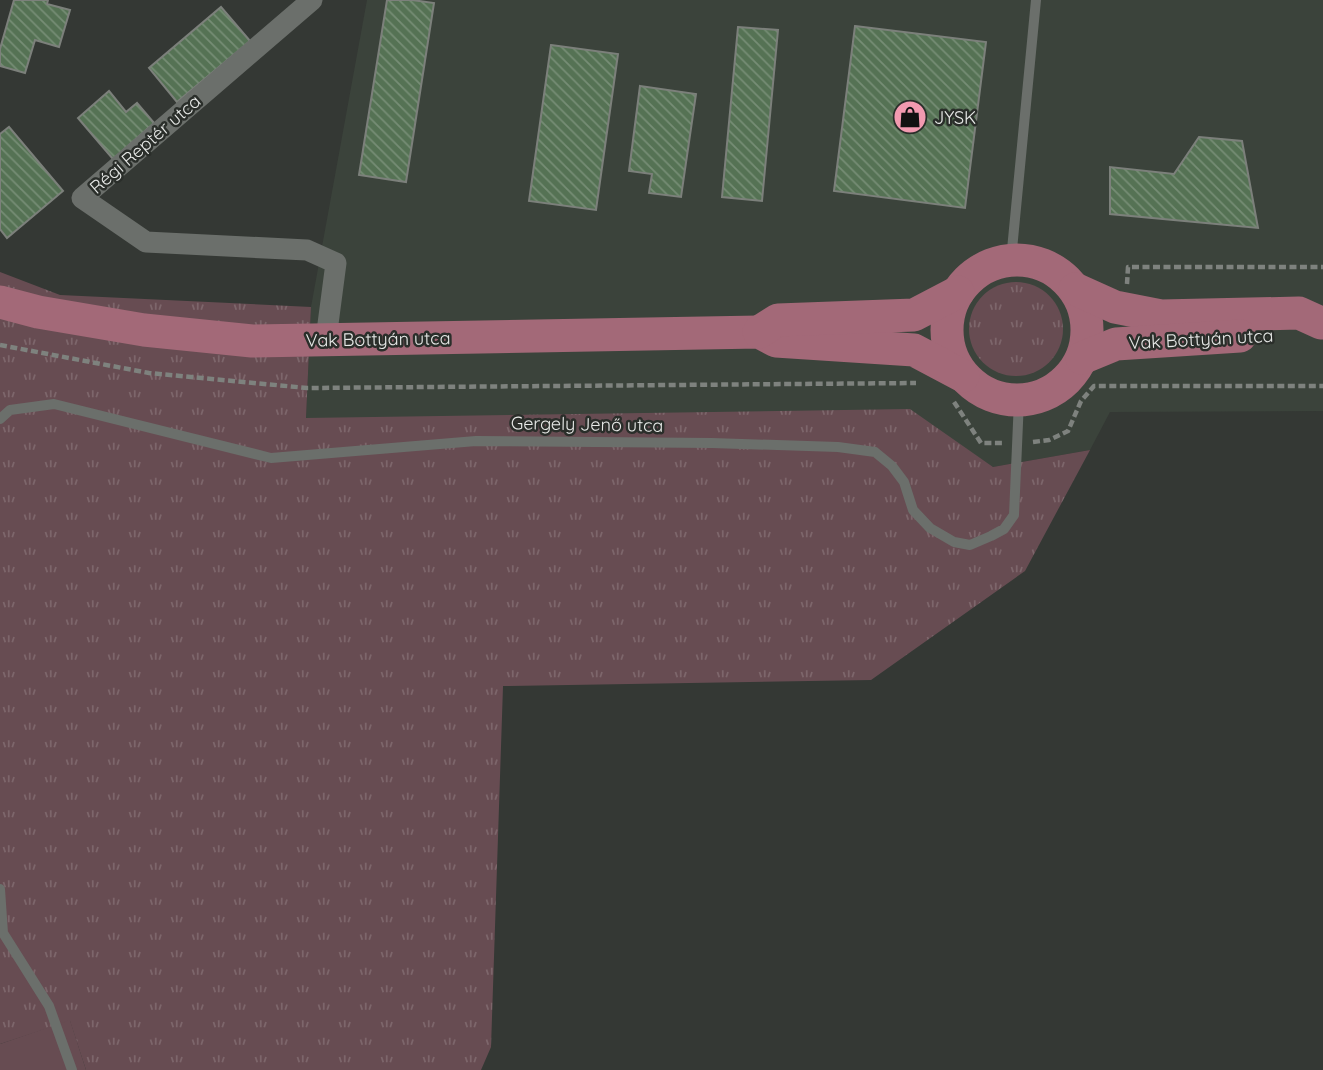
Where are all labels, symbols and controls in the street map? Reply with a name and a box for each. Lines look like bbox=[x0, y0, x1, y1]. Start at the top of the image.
street label: Régi Reptér utca bbox=[85, 90, 205, 198]
shop icon: JYSK bbox=[891, 98, 929, 136]
place label: JYSK bbox=[934, 106, 976, 129]
street label: Vak Bottyán utca bbox=[1128, 324, 1274, 354]
street label: Vak Bottyán utca bbox=[305, 326, 451, 352]
street label: Gergely Jenő utca bbox=[511, 411, 663, 437]

